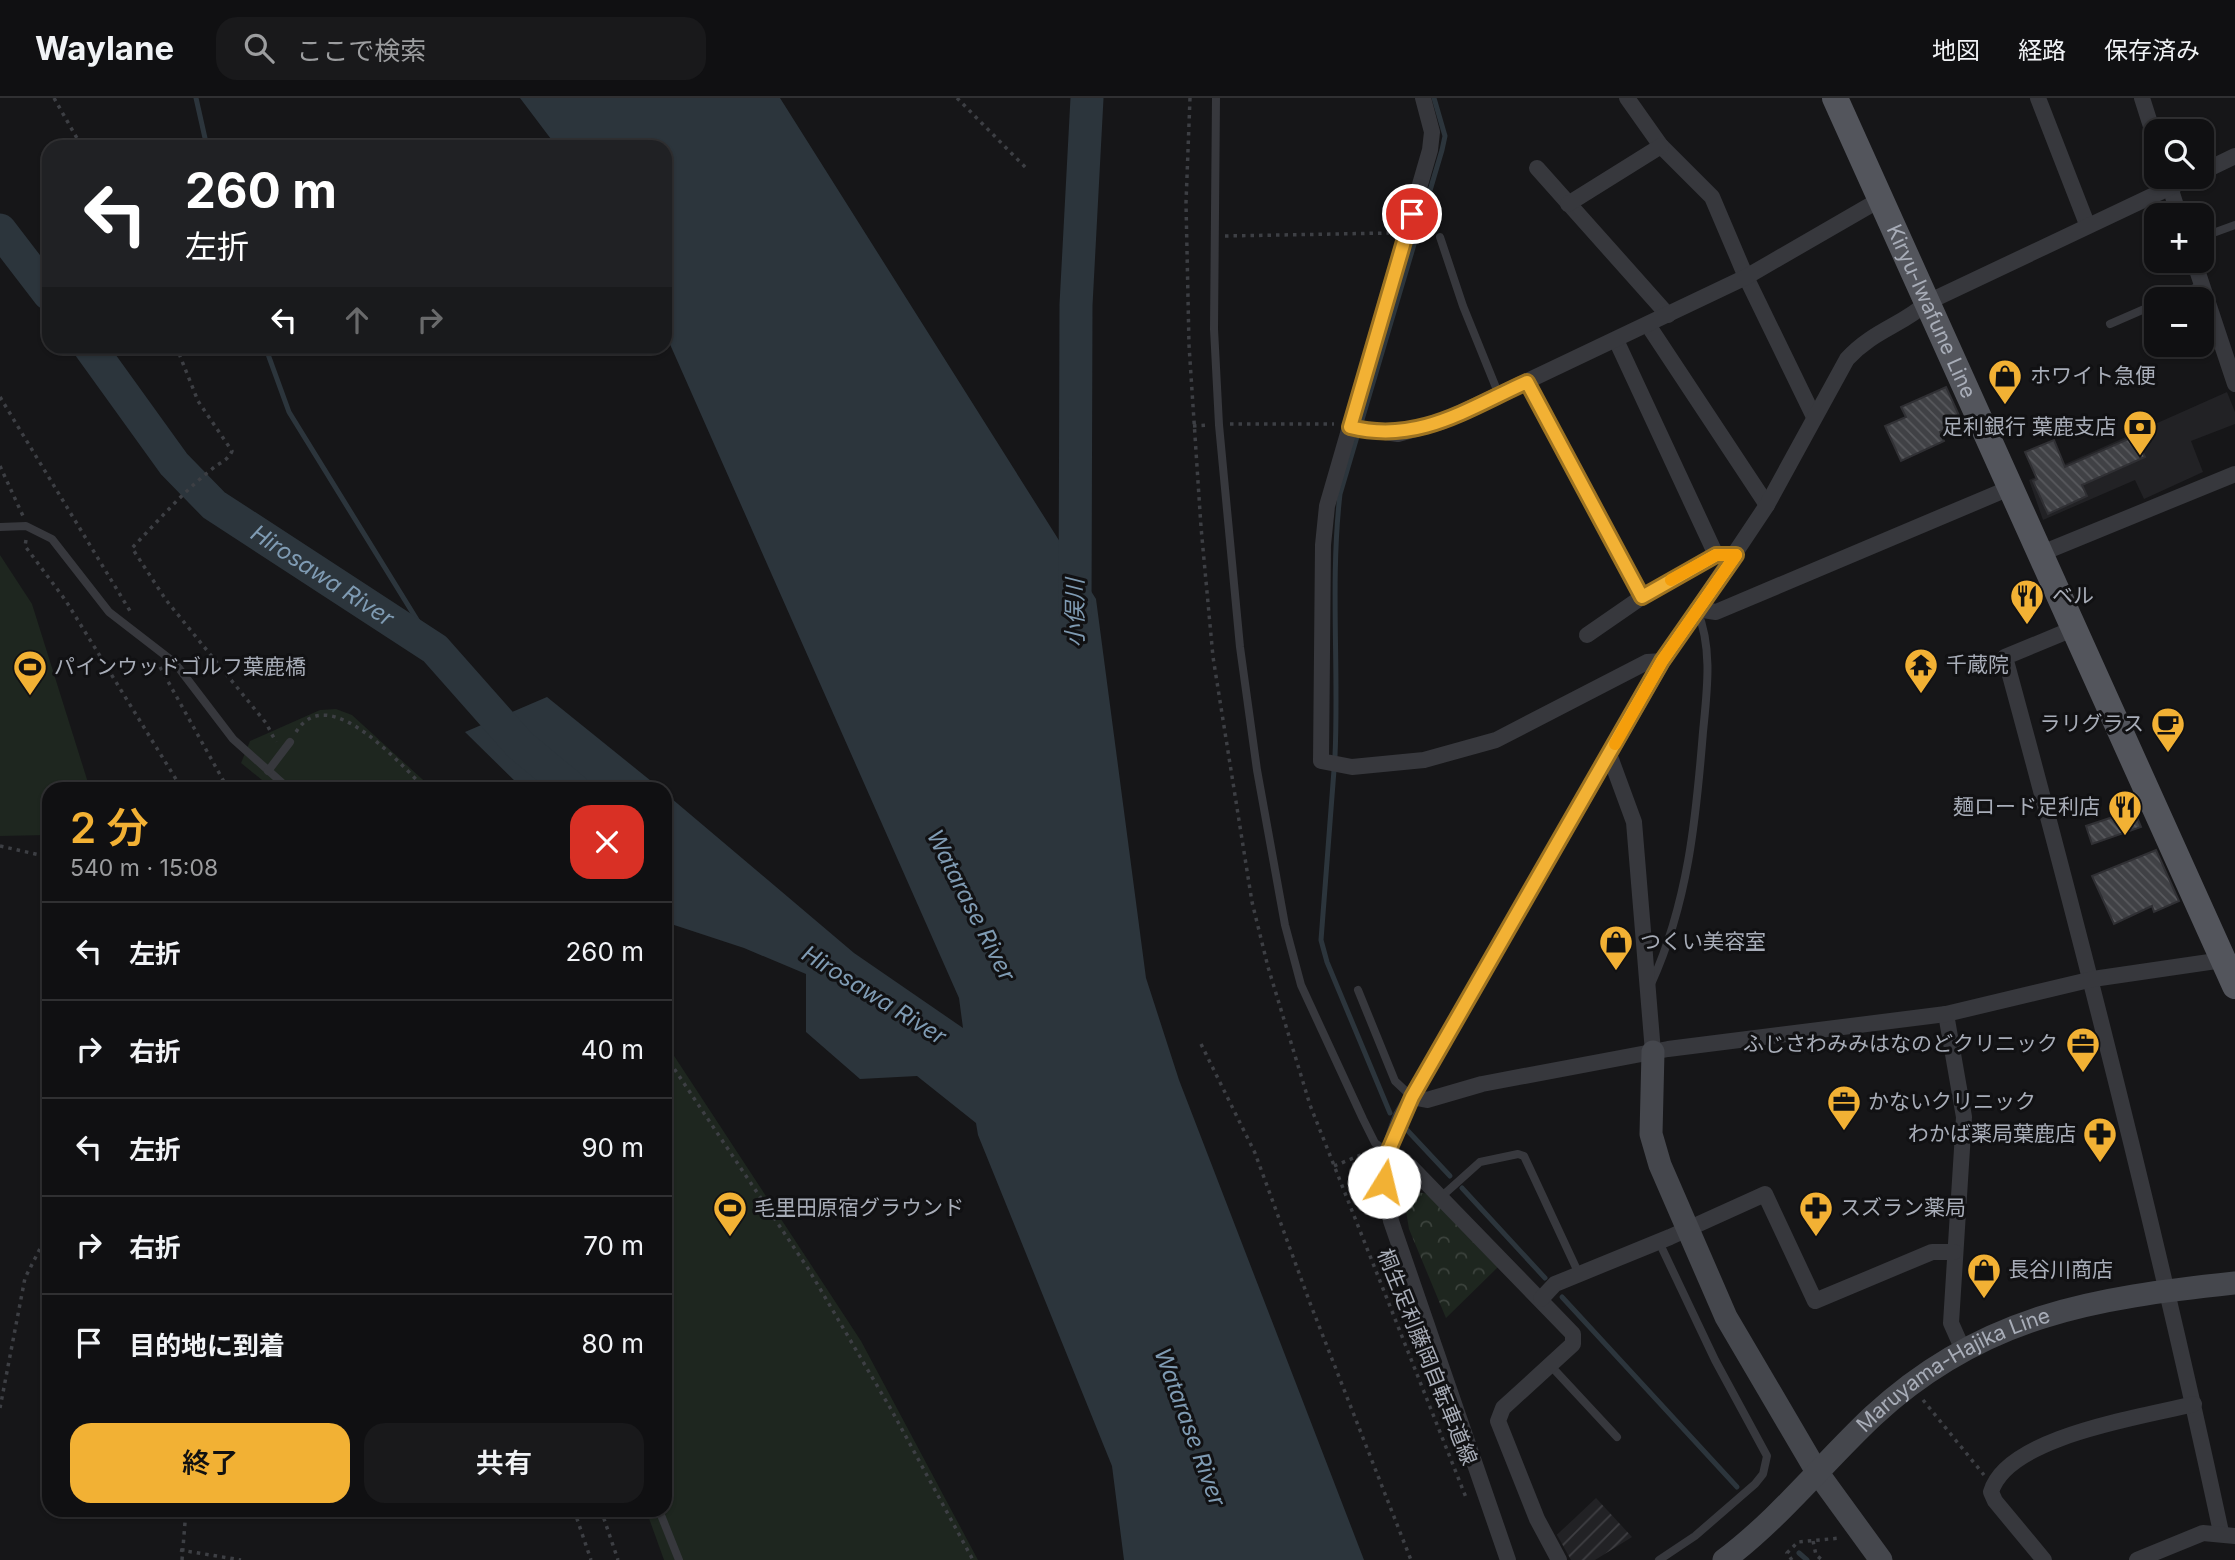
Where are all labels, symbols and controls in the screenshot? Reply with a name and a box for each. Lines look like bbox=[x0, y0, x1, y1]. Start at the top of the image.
search box bbox=[216, 17, 706, 80]
text: Waylane bbox=[35, 28, 174, 68]
icon: search bbox=[240, 29, 278, 67]
text: ここで検索 bbox=[296, 35, 426, 66]
text: 地図 bbox=[1932, 36, 1980, 65]
text: 経路 bbox=[2018, 36, 2066, 65]
text: 保存済み bbox=[2104, 36, 2200, 65]
map controls bbox=[2144, 119, 2214, 357]
button: search bbox=[2144, 119, 2214, 189]
text: 260 m bbox=[185, 161, 337, 220]
icon: left bbox=[70, 168, 161, 259]
pin bbox=[1382, 184, 1442, 244]
icon: arrive bbox=[1393, 195, 1431, 233]
button: + bbox=[2144, 203, 2214, 273]
street label: Kiryu-Iwafune Line bbox=[1882, 220, 1982, 402]
text: 左折 bbox=[185, 227, 249, 266]
button: − bbox=[2144, 287, 2214, 357]
icon: left bbox=[265, 301, 303, 339]
icon: ahead bbox=[338, 301, 376, 339]
icon: right bbox=[411, 301, 449, 339]
shop icon: ホワイト急便 bbox=[1986, 357, 2024, 406]
place label: ホワイト急便 bbox=[2030, 363, 2156, 388]
bank icon: 足利銀行 葉鹿支店 bbox=[2121, 408, 2159, 457]
place label: 足利銀行 葉鹿支店 bbox=[1942, 414, 2116, 439]
water label: Hirosawa River bbox=[246, 519, 400, 633]
water label: 小俣川 bbox=[1061, 576, 1089, 648]
restaurant icon: ベル bbox=[2008, 577, 2046, 626]
place label: ベル bbox=[2052, 583, 2094, 608]
temple icon: 千蔵院 bbox=[1902, 646, 1940, 695]
sports icon: パインウッドゴルフ葉鹿橋 bbox=[11, 648, 49, 697]
place label: 千蔵院 bbox=[1946, 652, 2009, 677]
place label: パインウッドゴルフ葉鹿橋 bbox=[54, 654, 306, 679]
cafe icon: ラリグラス bbox=[2149, 705, 2187, 754]
place label: ラリグラス bbox=[2039, 711, 2144, 736]
restaurant icon: 麺ロード足利店 bbox=[2106, 788, 2144, 837]
place label: 麺ロード足利店 bbox=[1953, 794, 2100, 819]
text: 2 分 bbox=[70, 802, 149, 853]
button: close bbox=[570, 805, 644, 879]
water label: Watarase River bbox=[921, 825, 1022, 987]
text: 540 m · 15:08 bbox=[70, 854, 218, 882]
shop icon: つくい美容室 bbox=[1597, 923, 1635, 972]
place label: つくい美容室 bbox=[1640, 929, 1766, 954]
icon: left bbox=[70, 932, 108, 970]
text: 260 m bbox=[566, 936, 644, 967]
text: 左折 bbox=[129, 938, 181, 969]
water label: Hirosawa River bbox=[797, 939, 952, 1051]
office icon: ふじさわみみはなのどクリニック bbox=[2064, 1025, 2102, 1074]
icon: right bbox=[70, 1030, 108, 1068]
place label: ふじさわみみはなのどクリニック bbox=[1743, 1031, 2058, 1056]
text: 40 m bbox=[581, 1034, 644, 1065]
text: 右折 bbox=[129, 1036, 181, 1067]
office icon: かないクリニック bbox=[1825, 1083, 1863, 1132]
place label: かないクリニック bbox=[1868, 1089, 2036, 1114]
pharmacy icon: わかば薬局葉鹿店 bbox=[2081, 1115, 2119, 1164]
place label: わかば薬局葉鹿店 bbox=[1908, 1121, 2076, 1146]
icon: left bbox=[70, 1128, 108, 1166]
text: 90 m bbox=[581, 1132, 644, 1163]
text: 左折 bbox=[129, 1134, 181, 1165]
position arrow bbox=[1347, 1145, 1421, 1219]
sports icon: 毛里田原宿グラウンド bbox=[711, 1189, 749, 1238]
pharmacy icon: スズラン薬局 bbox=[1797, 1189, 1835, 1238]
place label: 毛里田原宿グラウンド bbox=[754, 1195, 964, 1220]
place label: スズラン薬局 bbox=[1840, 1195, 1966, 1220]
icon: right bbox=[70, 1226, 108, 1264]
text: 70 m bbox=[583, 1230, 644, 1261]
text: 右折 bbox=[129, 1232, 181, 1263]
street label: 桐生足利藤岡自転車道線 bbox=[1373, 1245, 1482, 1469]
shop icon: 長谷川商店 bbox=[1965, 1251, 2003, 1300]
place label: 長谷川商店 bbox=[2008, 1257, 2113, 1282]
street label: Maruyama-Hajika Line bbox=[1851, 1303, 2053, 1437]
icon: arrive bbox=[70, 1324, 108, 1362]
text: 80 m bbox=[581, 1328, 644, 1359]
text: 目的地に到着 bbox=[129, 1330, 285, 1361]
water label: Watarase River bbox=[1148, 1344, 1232, 1511]
button: 終了 bbox=[70, 1423, 350, 1503]
button: 共有 bbox=[364, 1423, 644, 1503]

